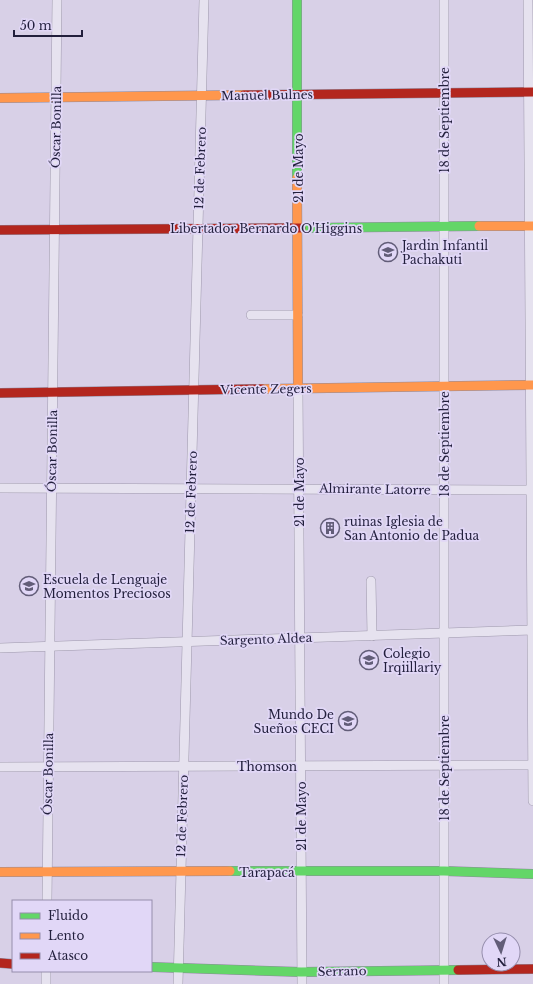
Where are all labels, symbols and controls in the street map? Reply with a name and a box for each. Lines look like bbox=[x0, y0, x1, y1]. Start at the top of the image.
scale bar bbox=[14, 12, 82, 38]
text: 50 m bbox=[20, 18, 52, 33]
street label: 18 de Septiembre bbox=[437, 67, 452, 173]
street label: Óscar Bonilla bbox=[47, 85, 64, 168]
street label: Manuel Bulnes bbox=[221, 87, 313, 103]
street label: 12 de Febrero bbox=[191, 126, 209, 210]
street label: 21 de Mayo bbox=[291, 133, 306, 203]
street label: Libertador Bernardo O'Higgins bbox=[170, 221, 362, 236]
place label: Jardin Infantil Pachakuti bbox=[400, 238, 488, 267]
school or university icon: Jardin Infantil Pachakuti bbox=[377, 241, 399, 263]
street label: Vicente Zegers bbox=[219, 381, 312, 397]
street label: 18 de Septiembre bbox=[437, 391, 452, 497]
street label: Óscar Bonilla bbox=[43, 409, 60, 492]
street label: 12 de Febrero bbox=[182, 450, 200, 534]
street label: 21 de Mayo bbox=[292, 457, 307, 527]
street label: Almirante Latorre bbox=[318, 481, 431, 497]
place label: ruinas Iglesia de San Antonio de Padua bbox=[344, 514, 479, 543]
building icon: ruinas Iglesia de San Antonio de Padua bbox=[319, 517, 341, 539]
place label: Escuela de Lenguaje Momentos Preciosos bbox=[43, 572, 171, 601]
school or university icon: Escuela de Lenguaje Momentos Preciosos bbox=[18, 575, 40, 597]
street label: Sargento Aldea bbox=[220, 630, 313, 648]
place label: Colegio Irqiillariy bbox=[383, 646, 442, 675]
school or university icon: Colegio Irqiillariy bbox=[358, 649, 380, 671]
place label: Mundo De Sueños CECI bbox=[253, 707, 334, 736]
school or university icon: Mundo De Sueños CECI bbox=[337, 710, 359, 732]
street label: 18 de Septiembre bbox=[437, 715, 452, 821]
street label: Óscar Bonilla bbox=[39, 732, 56, 815]
street label: Thomson bbox=[237, 759, 297, 774]
street label: 12 de Febrero bbox=[173, 774, 191, 858]
street label: 21 de Mayo bbox=[294, 781, 309, 851]
street label: Tarapacá bbox=[239, 865, 295, 880]
legend bbox=[12, 900, 152, 972]
text: Fluido bbox=[48, 908, 88, 923]
text: Lento bbox=[48, 928, 84, 943]
north arrow bbox=[481, 932, 521, 972]
text: Atasco bbox=[47, 948, 88, 963]
text: N bbox=[495, 955, 507, 969]
street label: Serrano bbox=[317, 963, 367, 979]

